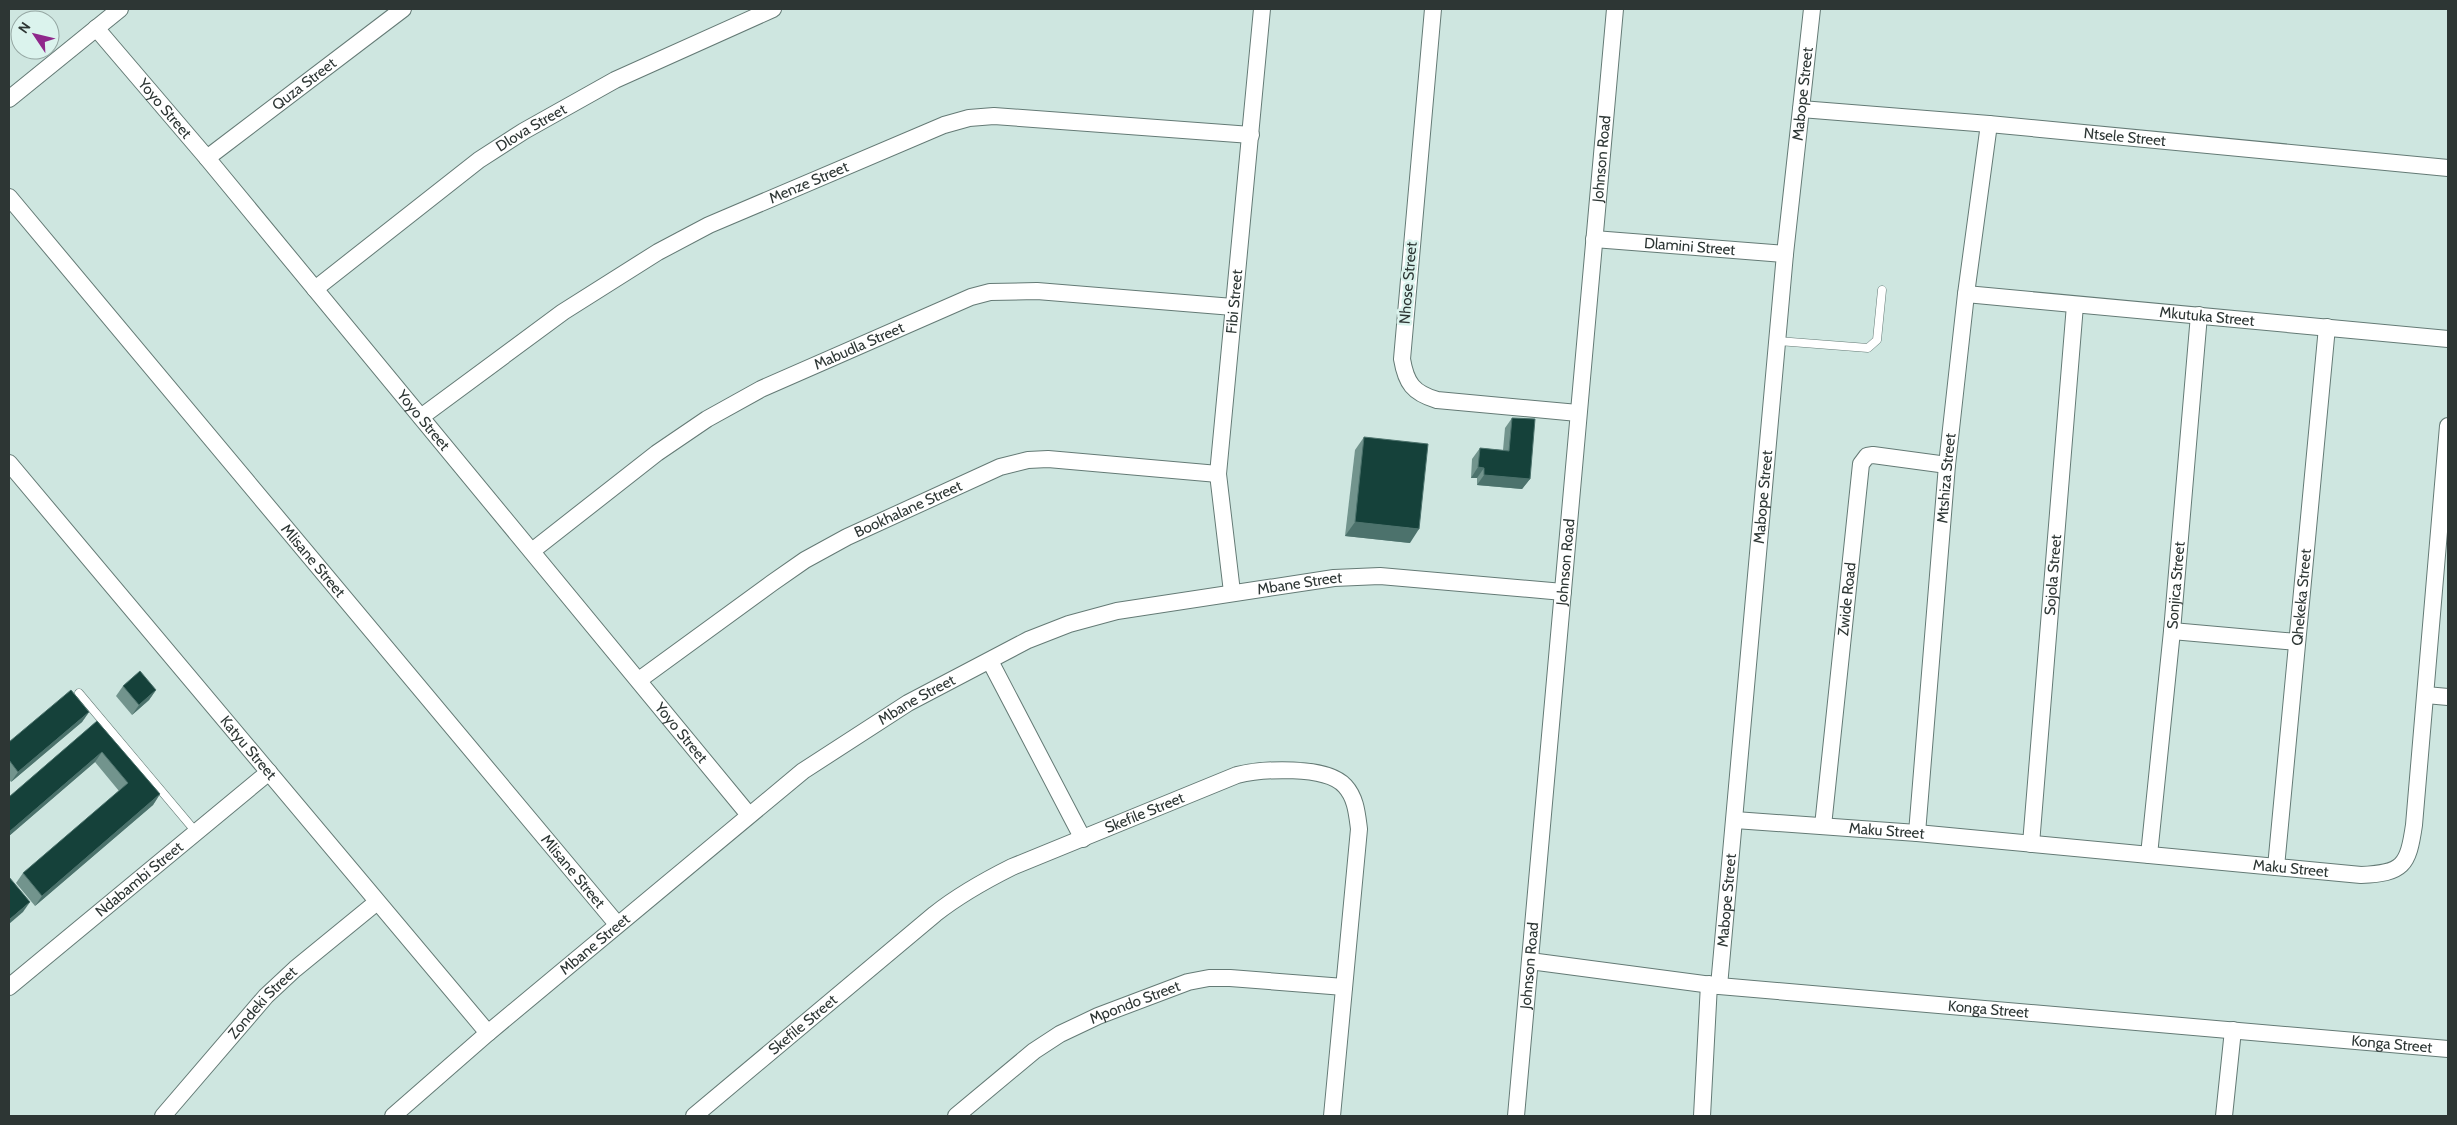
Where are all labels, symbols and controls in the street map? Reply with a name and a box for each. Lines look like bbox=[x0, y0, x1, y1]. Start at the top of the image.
north arrow bbox=[10, 10, 60, 60]
text: N bbox=[14, 18, 35, 37]
street label: Mabope Street bbox=[1789, 46, 1817, 142]
street label: Quza Street bbox=[269, 54, 340, 114]
street label: Yoyo Street bbox=[134, 74, 195, 142]
street label: Dlova Street bbox=[493, 100, 570, 156]
street label: Johnson Road bbox=[1589, 115, 1614, 204]
street label: Ntsele Street bbox=[2083, 124, 2167, 150]
street label: Menze Street bbox=[766, 158, 851, 207]
street label: Dlamini Street bbox=[1643, 234, 1736, 259]
street label: Nhose Street bbox=[1395, 241, 1421, 325]
street label: Fibi Street bbox=[1222, 269, 1246, 335]
street label: Mkutuka Street bbox=[2159, 303, 2255, 330]
street label: Mabudla Street bbox=[811, 318, 907, 374]
street label: Yoyo Street bbox=[393, 386, 454, 454]
street label: Mtshiza Street bbox=[1933, 432, 1959, 524]
street label: Mabope Street bbox=[1750, 449, 1776, 545]
street label: Bookhalane Street bbox=[852, 477, 965, 541]
street label: Johnson Road bbox=[1553, 518, 1578, 607]
street label: Mlisane Street bbox=[277, 520, 349, 601]
street label: Sojola Street bbox=[2041, 534, 2065, 616]
street label: Sonjica Street bbox=[2163, 541, 2189, 630]
street label: Qhekeka Street bbox=[2288, 548, 2315, 646]
street label: Zwide Road bbox=[1834, 562, 1860, 637]
street label: Mbane Street bbox=[1256, 569, 1342, 599]
street label: Mbane Street bbox=[875, 671, 958, 729]
street label: Yoyo Street bbox=[650, 698, 711, 767]
street label: Katyu Street bbox=[216, 712, 280, 783]
street label: Skefile Street bbox=[1102, 789, 1187, 837]
street label: Maku Street bbox=[1848, 819, 1925, 843]
street label: Mlisane Street bbox=[537, 831, 609, 912]
street label: Ndabambi Street bbox=[92, 838, 187, 921]
street label: Mabope Street bbox=[1714, 853, 1740, 948]
street label: Maku Street bbox=[2252, 856, 2329, 881]
street label: Mbane Street bbox=[556, 910, 633, 978]
street label: Johnson Road bbox=[1517, 921, 1542, 1011]
street label: Zondeki Street bbox=[224, 963, 301, 1042]
street label: Mpondo Street bbox=[1087, 977, 1183, 1028]
street label: Skefile Street bbox=[765, 991, 841, 1059]
street label: Konga Street bbox=[1947, 997, 2030, 1022]
street label: Konga Street bbox=[2351, 1032, 2433, 1057]

